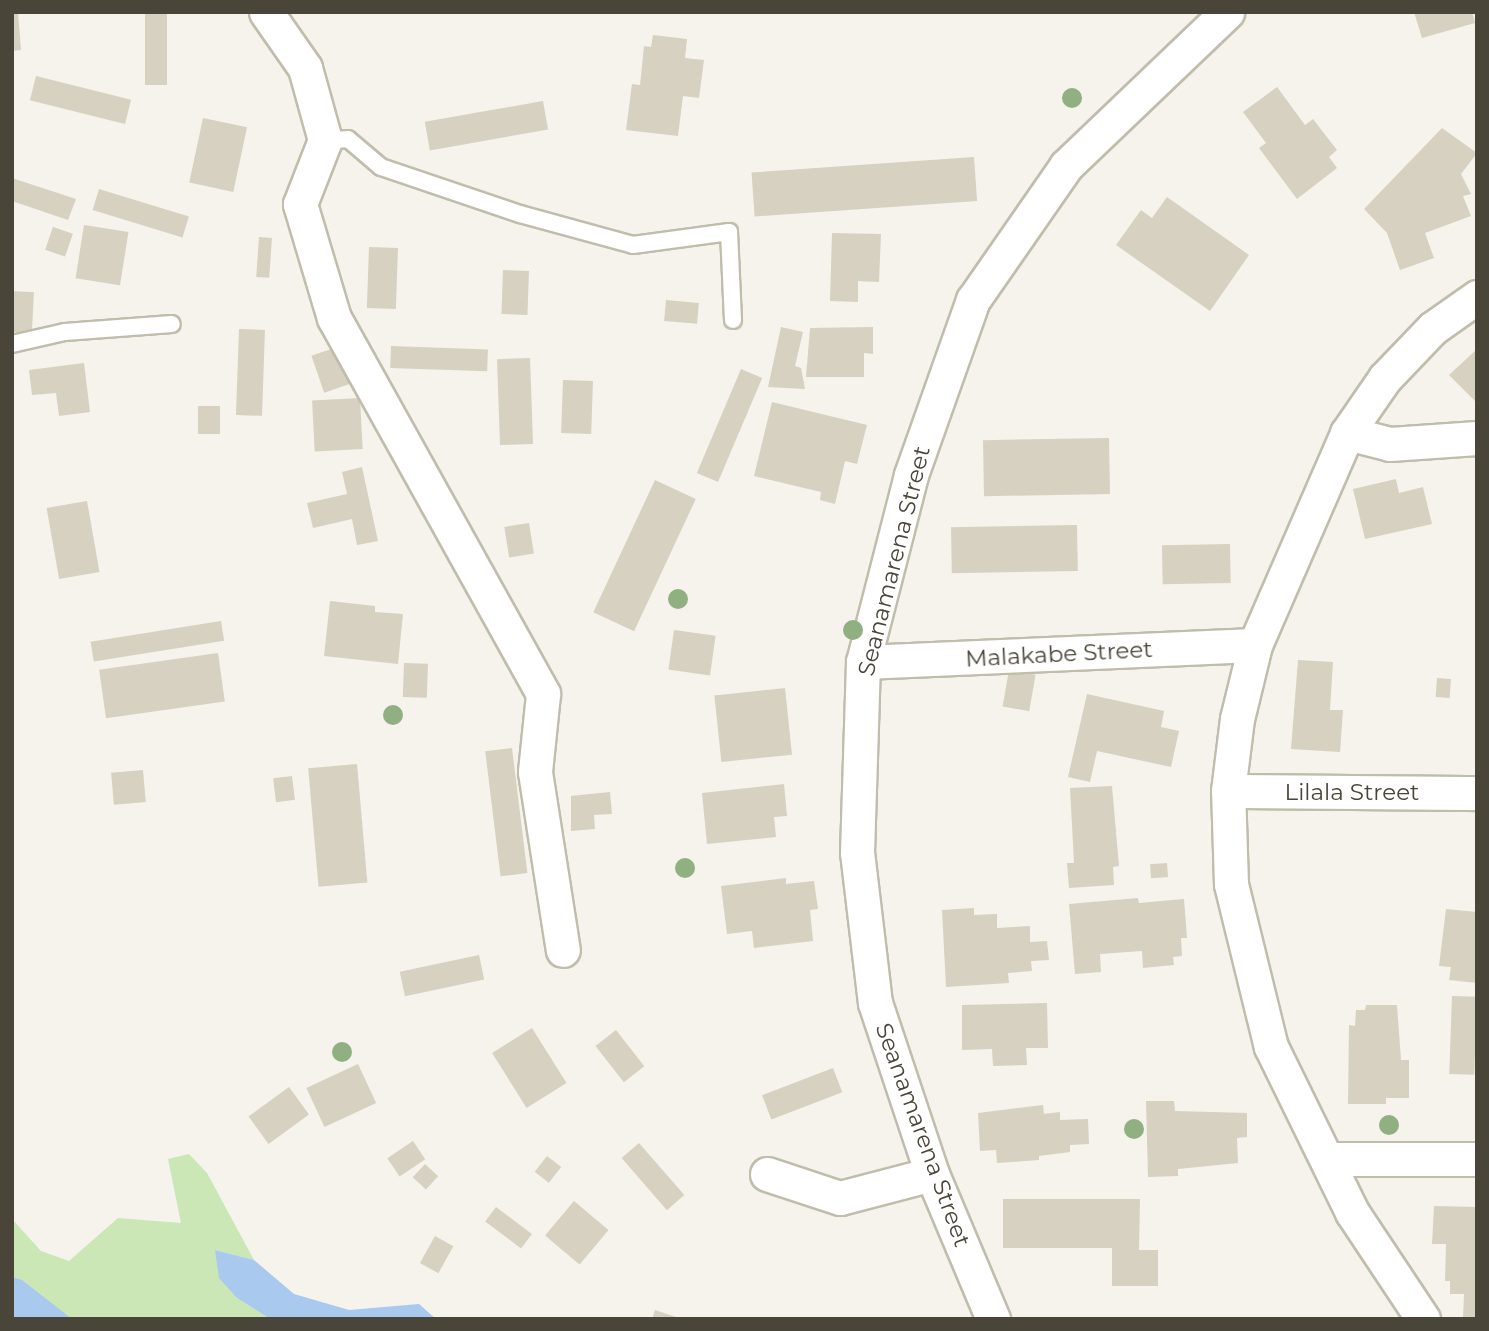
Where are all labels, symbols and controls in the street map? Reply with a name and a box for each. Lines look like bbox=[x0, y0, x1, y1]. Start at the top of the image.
street label: Seanamarena Street bbox=[852, 443, 936, 679]
street label: Malakabe Street bbox=[965, 635, 1153, 673]
street label: Lilala Street bbox=[1285, 778, 1419, 806]
street label: Seanamarena Street bbox=[870, 1019, 976, 1251]

